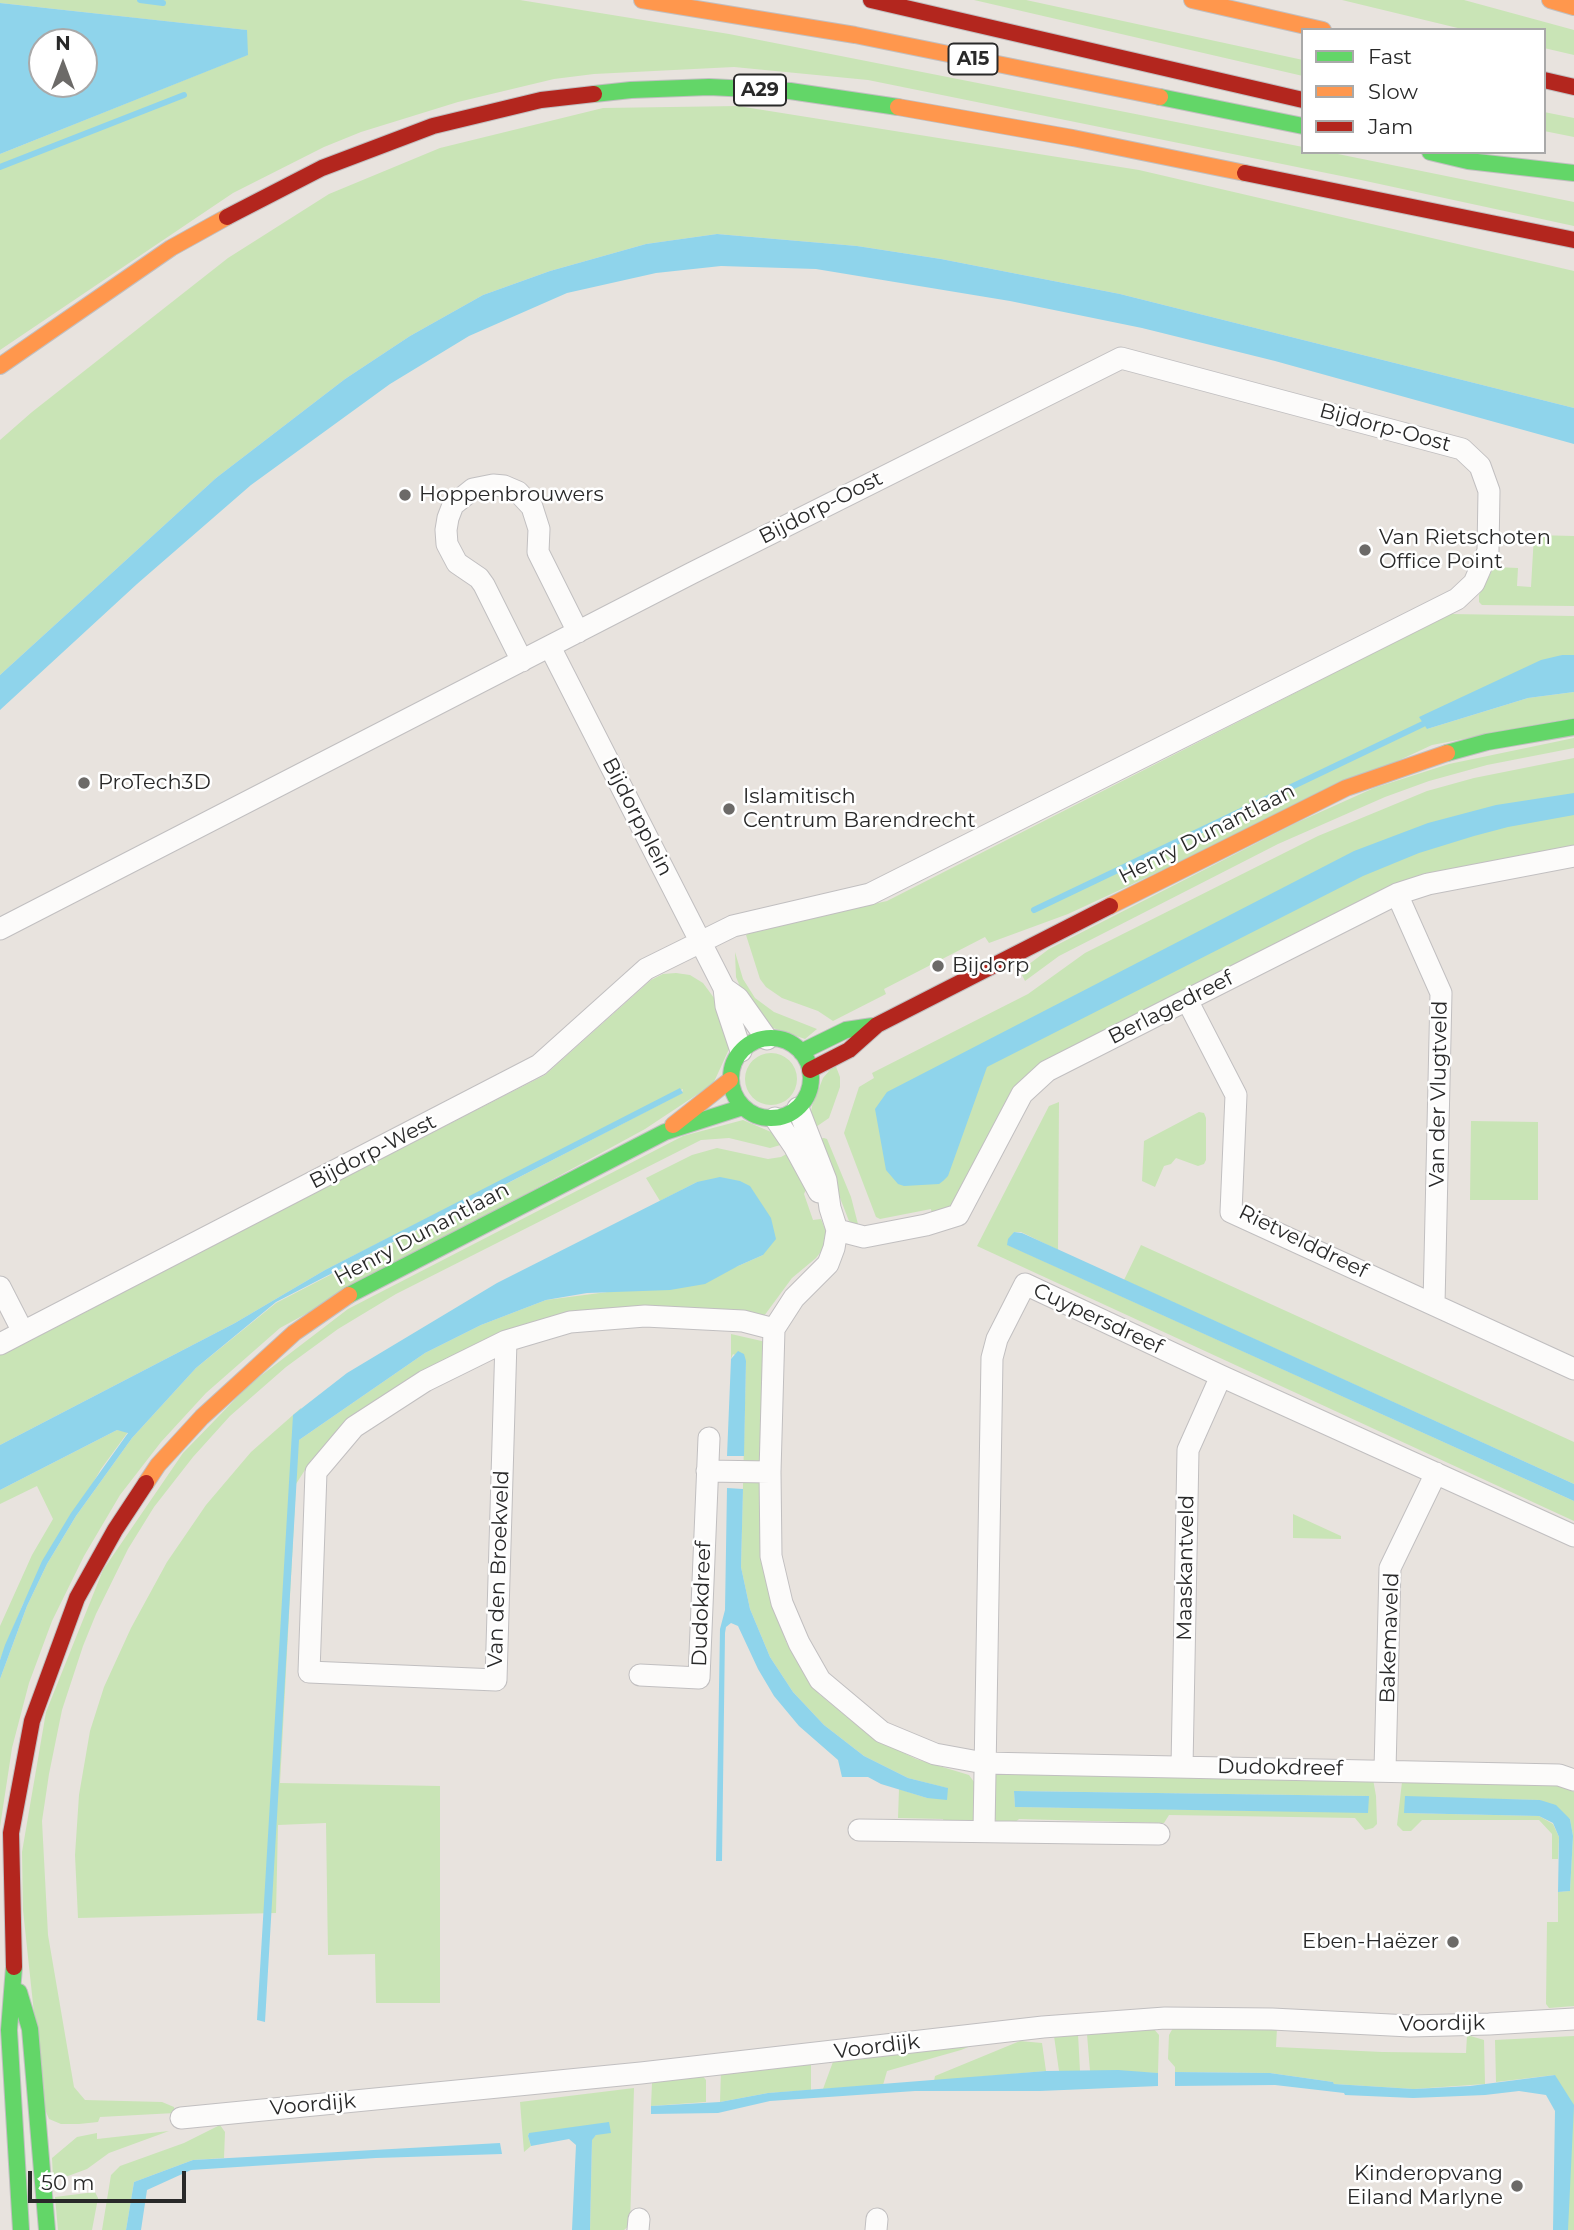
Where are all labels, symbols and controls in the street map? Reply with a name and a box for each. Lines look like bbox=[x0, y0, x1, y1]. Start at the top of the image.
north arrow bbox=[28, 28, 98, 98]
legend bbox=[1301, 28, 1546, 154]
text: N bbox=[55, 32, 71, 55]
road number: A15 bbox=[948, 44, 998, 74]
text: Fast bbox=[1368, 44, 1412, 69]
road number: A29 bbox=[734, 74, 786, 106]
text: Slow bbox=[1368, 79, 1418, 104]
text: Jam bbox=[1368, 114, 1413, 139]
street label: Bijdorp-Oost bbox=[1316, 398, 1454, 458]
street label: Bijdorp-Oost bbox=[755, 466, 887, 550]
place label: Hoppenbrouwers bbox=[419, 482, 604, 508]
marker: Hoppenbrouwers bbox=[397, 487, 413, 503]
place label: Van Rietschoten Office Point bbox=[1379, 525, 1551, 575]
marker: Van Rietschoten Office Point bbox=[1357, 542, 1373, 558]
street label: Bijdorpplein bbox=[596, 754, 678, 880]
place label: ProTech3D bbox=[98, 770, 211, 796]
marker: ProTech3D bbox=[76, 775, 92, 791]
street label: Henry Dunantlaan bbox=[1115, 779, 1299, 889]
place label: Islamitisch Centrum Barendrecht bbox=[743, 784, 976, 834]
marker: Islamitisch Centrum Barendrecht bbox=[721, 801, 737, 817]
place label: Bijdorp bbox=[952, 953, 1029, 979]
marker: Bijdorp bbox=[930, 958, 946, 974]
street label: Berlagedreef bbox=[1104, 966, 1238, 1050]
street label: Van der Vlugtveld bbox=[1425, 1000, 1453, 1188]
street label: Bijdorp-West bbox=[306, 1109, 440, 1195]
street label: Henry Dunantlaan bbox=[330, 1177, 514, 1291]
street label: Rietvelddreef bbox=[1234, 1200, 1372, 1284]
street label: Cuypersdreef bbox=[1029, 1278, 1167, 1360]
street label: Van den Broekveld bbox=[483, 1470, 515, 1668]
street label: Maaskantveld bbox=[1172, 1495, 1200, 1641]
street label: Dudokdreef bbox=[687, 1541, 717, 1667]
street label: Bakemaveld bbox=[1375, 1572, 1405, 1704]
street label: Dudokdreef bbox=[1217, 1754, 1343, 1782]
place label: Eben-Haëzer bbox=[1302, 1929, 1439, 1955]
marker: Eben-Haëzer bbox=[1445, 1934, 1461, 1950]
street label: Voordijk bbox=[1399, 2011, 1485, 2037]
street label: Voordijk bbox=[833, 2029, 921, 2065]
street label: Voordijk bbox=[269, 2089, 357, 2121]
scale bar bbox=[32, 2156, 189, 2200]
place label: Kinderopvang Eiland Marlyne bbox=[1347, 2161, 1503, 2211]
text: 50 m bbox=[41, 2170, 95, 2195]
marker: Kinderopvang Eiland Marlyne bbox=[1509, 2178, 1525, 2194]

